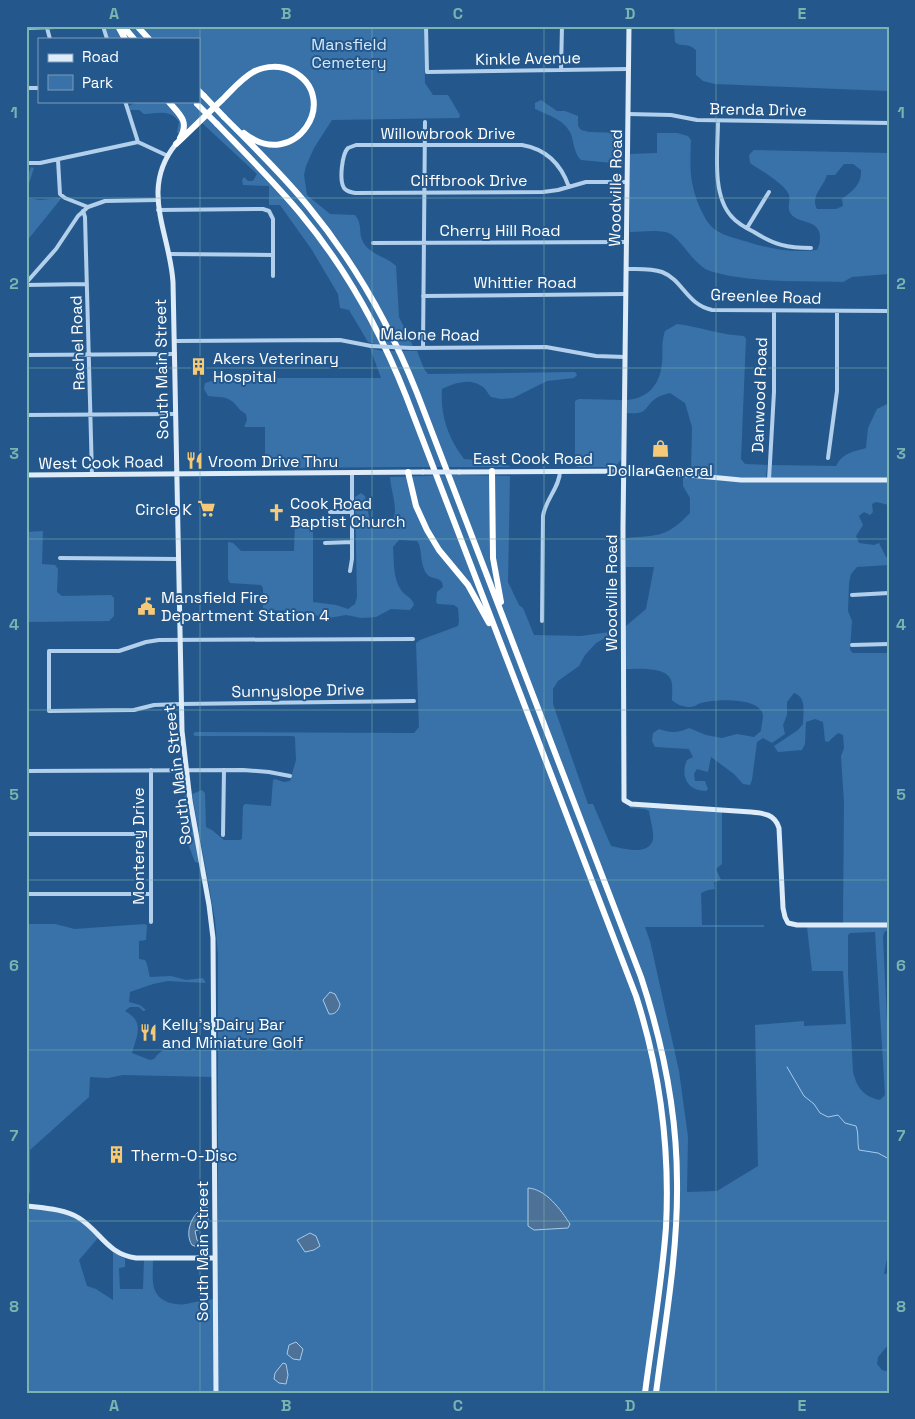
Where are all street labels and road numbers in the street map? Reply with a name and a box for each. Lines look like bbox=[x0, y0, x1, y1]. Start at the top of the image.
street label: Kinkle Avenue bbox=[475, 47, 581, 70]
street label: Brenda Drive bbox=[709, 98, 807, 121]
street label: Willowbrook Drive bbox=[380, 123, 516, 144]
street label: Woodville Road bbox=[604, 129, 627, 247]
street label: Cliffbrook Drive bbox=[410, 170, 528, 191]
street label: Cherry Hill Road bbox=[439, 220, 561, 241]
street label: Whittier Road bbox=[473, 272, 577, 293]
street label: Greenlee Road bbox=[710, 284, 822, 309]
street label: Rachel Road bbox=[65, 295, 90, 391]
street label: South Main Street bbox=[150, 299, 173, 439]
street label: Malone Road bbox=[380, 323, 480, 346]
street label: Danwood Road bbox=[747, 337, 772, 453]
street label: East Cook Road bbox=[473, 448, 593, 469]
street label: West Cook Road bbox=[38, 451, 164, 474]
street label: Woodville Road bbox=[601, 534, 622, 652]
street label: Sunnyslope Drive bbox=[231, 679, 365, 702]
street label: South Main Street bbox=[159, 704, 196, 846]
street label: Monterey Drive bbox=[128, 787, 149, 905]
street label: South Main Street bbox=[192, 1181, 213, 1321]

